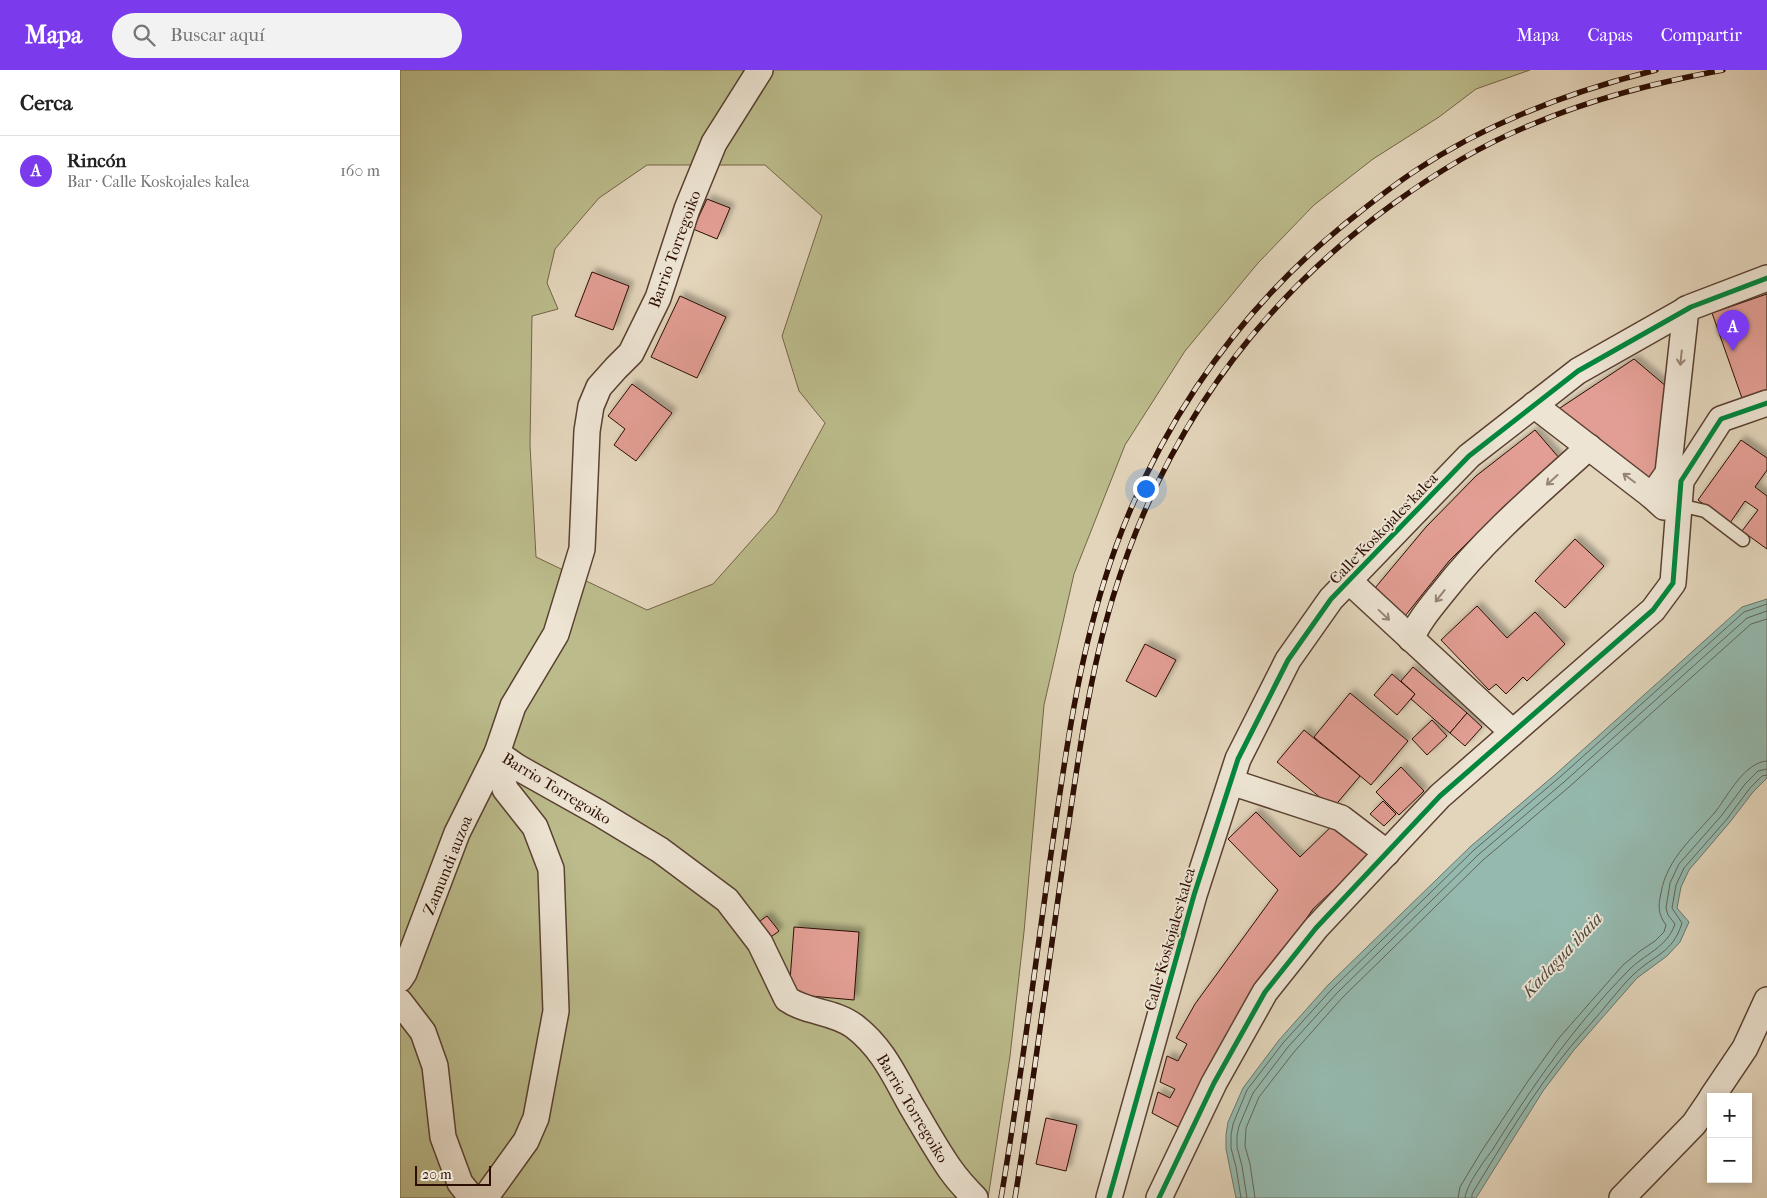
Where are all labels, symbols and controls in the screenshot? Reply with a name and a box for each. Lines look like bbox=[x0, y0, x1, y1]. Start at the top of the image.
search box bbox=[112, 13, 462, 58]
text: Mapa bbox=[25, 21, 82, 49]
icon: search bbox=[130, 21, 158, 49]
text: Buscar aquí bbox=[170, 24, 265, 46]
text: Mapa bbox=[1517, 25, 1559, 46]
text: Capas bbox=[1587, 25, 1633, 46]
text: Compartir bbox=[1661, 25, 1742, 46]
text: Cerca bbox=[20, 91, 72, 115]
text: Rincón bbox=[67, 150, 126, 172]
text: A bbox=[31, 161, 41, 180]
text: 160 m bbox=[340, 161, 380, 180]
text: Bar · Calle Koskojales kalea bbox=[67, 172, 250, 191]
street label: Barrio Torregoiko bbox=[644, 188, 705, 310]
pin: A bbox=[1717, 310, 1749, 351]
one-way arrow bbox=[1676, 349, 1686, 365]
street label: Calle Koskojales kalea bbox=[1325, 468, 1442, 588]
one-way arrow bbox=[1622, 472, 1635, 483]
one-way arrow bbox=[1546, 474, 1559, 486]
your location bbox=[1133, 476, 1159, 502]
one-way arrow bbox=[1434, 589, 1445, 602]
one-way arrow bbox=[1378, 609, 1391, 621]
street label: Barrio Torregoiko bbox=[499, 748, 615, 828]
street label: Zamundi auzoa bbox=[419, 812, 476, 918]
street label: Calle Koskojales kalea bbox=[1140, 865, 1199, 1013]
water label: Kadagua ibaia bbox=[1516, 908, 1607, 1004]
street label: Barrio Torregoiko bbox=[873, 1050, 953, 1166]
map controls bbox=[1707, 1093, 1752, 1183]
button: + bbox=[1707, 1093, 1752, 1138]
button: − bbox=[1707, 1138, 1752, 1183]
scale bar bbox=[415, 1163, 491, 1186]
text: 20 m bbox=[422, 1166, 452, 1183]

